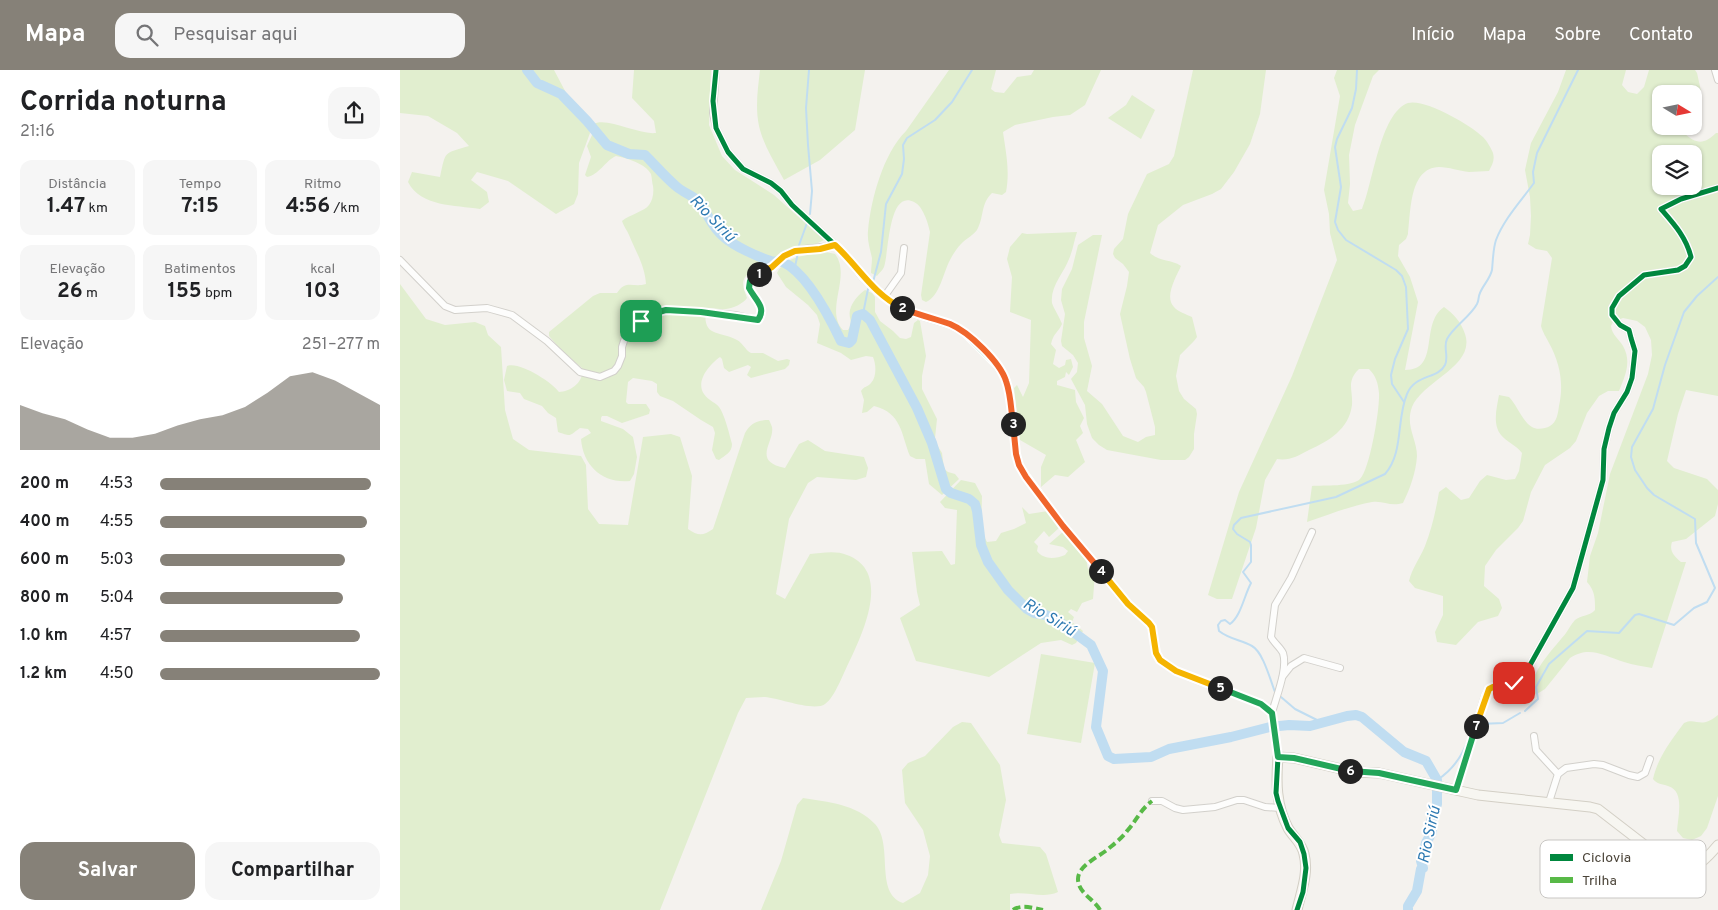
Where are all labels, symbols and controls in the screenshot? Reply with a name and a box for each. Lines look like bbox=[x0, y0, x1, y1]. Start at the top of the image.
search box bbox=[115, 13, 465, 58]
text: Mapa bbox=[25, 20, 85, 50]
icon: search bbox=[133, 21, 161, 49]
text: Pesquisar aqui bbox=[173, 23, 298, 47]
text: Início bbox=[1411, 24, 1455, 47]
text: Mapa bbox=[1483, 24, 1526, 47]
text: Sobre bbox=[1554, 24, 1601, 47]
text: Contato bbox=[1629, 24, 1693, 47]
text: Corrida noturna bbox=[20, 85, 227, 121]
north arrow bbox=[1652, 85, 1702, 135]
map controls bbox=[1652, 85, 1702, 195]
button: share bbox=[328, 87, 380, 139]
text: 21:16 bbox=[20, 122, 55, 142]
button: layers bbox=[1652, 145, 1702, 195]
text: Distância bbox=[48, 176, 106, 193]
text: Tempo bbox=[179, 176, 221, 193]
text: Ritmo bbox=[304, 176, 341, 193]
water label: Rio Siriú bbox=[685, 191, 740, 248]
text: 1.47 bbox=[47, 193, 85, 220]
text: 7:15 bbox=[181, 193, 219, 220]
text: 4:56 bbox=[286, 193, 330, 220]
text: km bbox=[85, 200, 108, 217]
text: /km bbox=[330, 200, 360, 217]
text: Elevação bbox=[49, 261, 105, 278]
text: Batimentos bbox=[164, 261, 236, 278]
text: kcal bbox=[310, 261, 335, 278]
pin: 1 bbox=[746, 262, 772, 286]
text: 1 bbox=[757, 266, 762, 283]
text: 26 bbox=[57, 278, 83, 305]
text: 155 bbox=[168, 278, 202, 305]
text: 103 bbox=[305, 278, 340, 305]
text: m bbox=[83, 285, 98, 302]
text: bpm bbox=[202, 285, 232, 302]
pin: 2 bbox=[890, 296, 914, 320]
pin bbox=[620, 300, 662, 342]
text: 2 bbox=[898, 300, 907, 317]
icon: arrive bbox=[627, 307, 655, 335]
text: Elevação bbox=[20, 335, 84, 355]
text: 251–277 m bbox=[302, 335, 380, 355]
pin: 3 bbox=[1000, 412, 1026, 436]
text: 3 bbox=[1009, 416, 1018, 433]
text: 200 m bbox=[20, 474, 69, 494]
text: 4:53 bbox=[100, 474, 133, 494]
text: 400 m bbox=[20, 512, 69, 532]
text: 4:55 bbox=[100, 512, 133, 532]
text: 600 m bbox=[20, 550, 69, 570]
text: 5:03 bbox=[100, 550, 133, 570]
pin: 4 bbox=[1088, 558, 1114, 584]
text: 4 bbox=[1097, 563, 1106, 580]
text: 800 m bbox=[20, 588, 69, 608]
text: 5:04 bbox=[100, 588, 134, 608]
water label: Rio Siriú bbox=[1019, 594, 1080, 642]
text: 1.0 km bbox=[20, 626, 68, 646]
text: 4:57 bbox=[100, 626, 132, 646]
pin bbox=[1493, 662, 1535, 704]
text: 1.2 km bbox=[20, 664, 67, 684]
text: 4:50 bbox=[100, 664, 134, 684]
icon: check bbox=[1500, 669, 1528, 697]
pin: 5 bbox=[1208, 676, 1232, 700]
text: 5 bbox=[1216, 680, 1225, 697]
pin: 7 bbox=[1464, 714, 1488, 738]
text: 7 bbox=[1473, 718, 1480, 735]
pin: 6 bbox=[1338, 758, 1362, 784]
text: 6 bbox=[1346, 763, 1355, 780]
water label: Rio Siriú bbox=[1414, 803, 1446, 865]
legend bbox=[1540, 840, 1706, 898]
button: Salvar bbox=[20, 842, 195, 900]
button: Compartilhar bbox=[205, 842, 380, 900]
text: Ciclovia bbox=[1582, 850, 1631, 867]
text: Trilha bbox=[1582, 873, 1617, 890]

